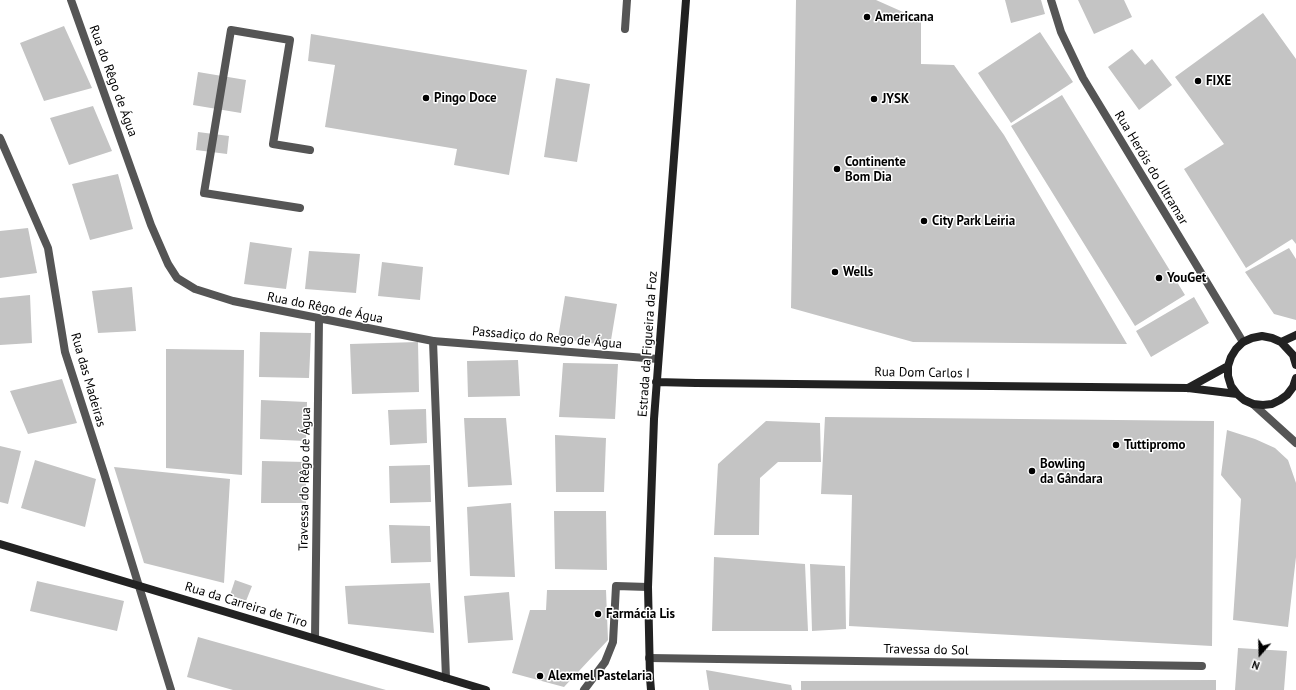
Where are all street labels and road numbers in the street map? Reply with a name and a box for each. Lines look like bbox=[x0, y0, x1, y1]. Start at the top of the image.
street label: Rua do Rêgo de Água bbox=[86, 23, 140, 139]
street label: Rua Heróis do Ultramar bbox=[1111, 108, 1191, 228]
street label: Estrada da Figueira da Foz bbox=[635, 270, 661, 418]
street label: Rua do Rêgo de Água bbox=[266, 289, 384, 327]
street label: Passadiço do Rego de Água bbox=[471, 324, 623, 352]
street label: Rua das Madeiras bbox=[67, 331, 109, 429]
street label: Rua Dom Carlos I bbox=[874, 364, 970, 382]
street label: Travessa do Rêgo de Água bbox=[296, 407, 314, 551]
street label: Rua da Carreira de Tiro bbox=[183, 579, 309, 631]
street label: Travessa do Sol bbox=[883, 641, 969, 659]

